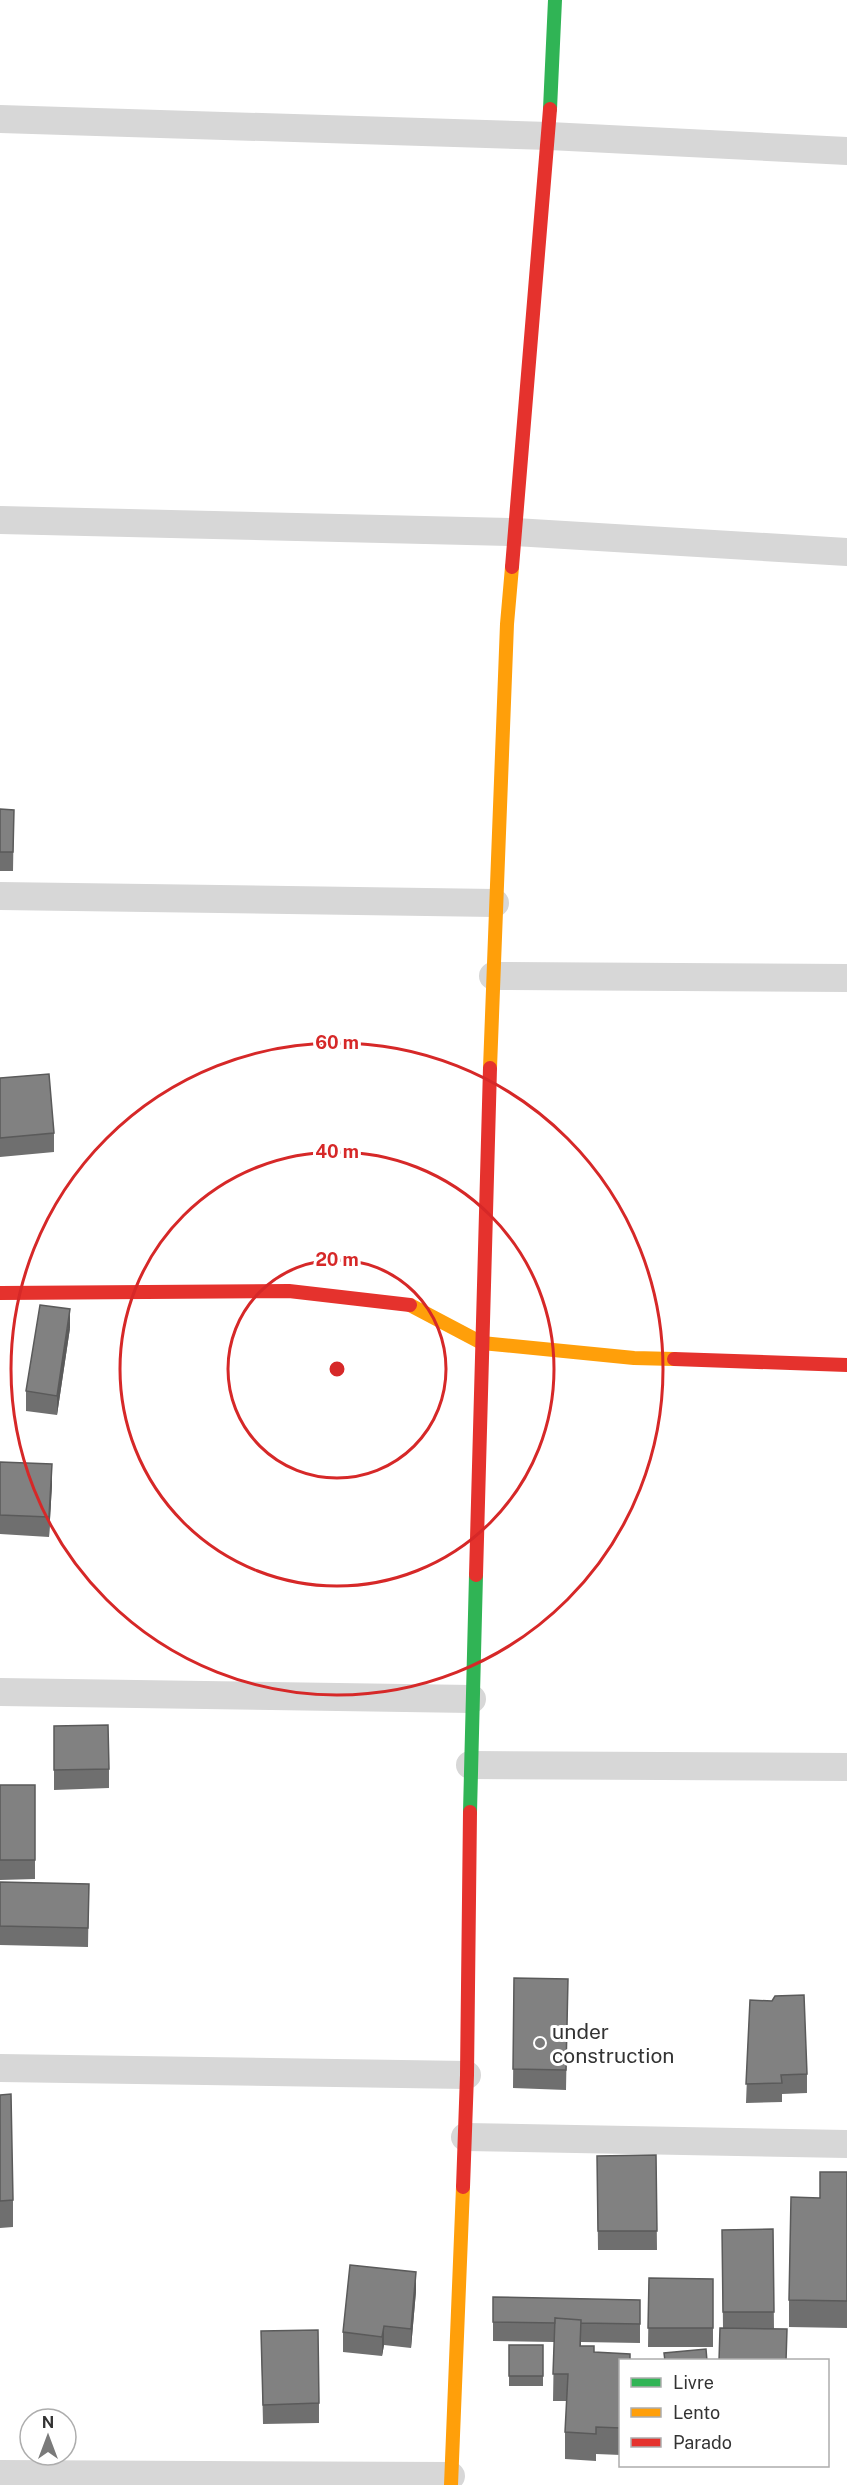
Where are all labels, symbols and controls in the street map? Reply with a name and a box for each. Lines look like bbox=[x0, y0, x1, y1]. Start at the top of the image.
text: 60 m bbox=[315, 1032, 359, 1053]
text: 40 m bbox=[315, 1141, 359, 1162]
text: 20 m bbox=[315, 1249, 359, 1270]
centre of rings bbox=[327, 1359, 347, 1379]
place label: under construction bbox=[552, 2019, 674, 2068]
marker: under construction bbox=[533, 2036, 547, 2050]
legend bbox=[619, 2359, 829, 2467]
text: Livre bbox=[673, 2372, 714, 2393]
text: Lento bbox=[673, 2402, 720, 2423]
north arrow bbox=[18, 2407, 78, 2467]
text: N bbox=[42, 2413, 54, 2432]
text: Parado bbox=[673, 2432, 732, 2453]

